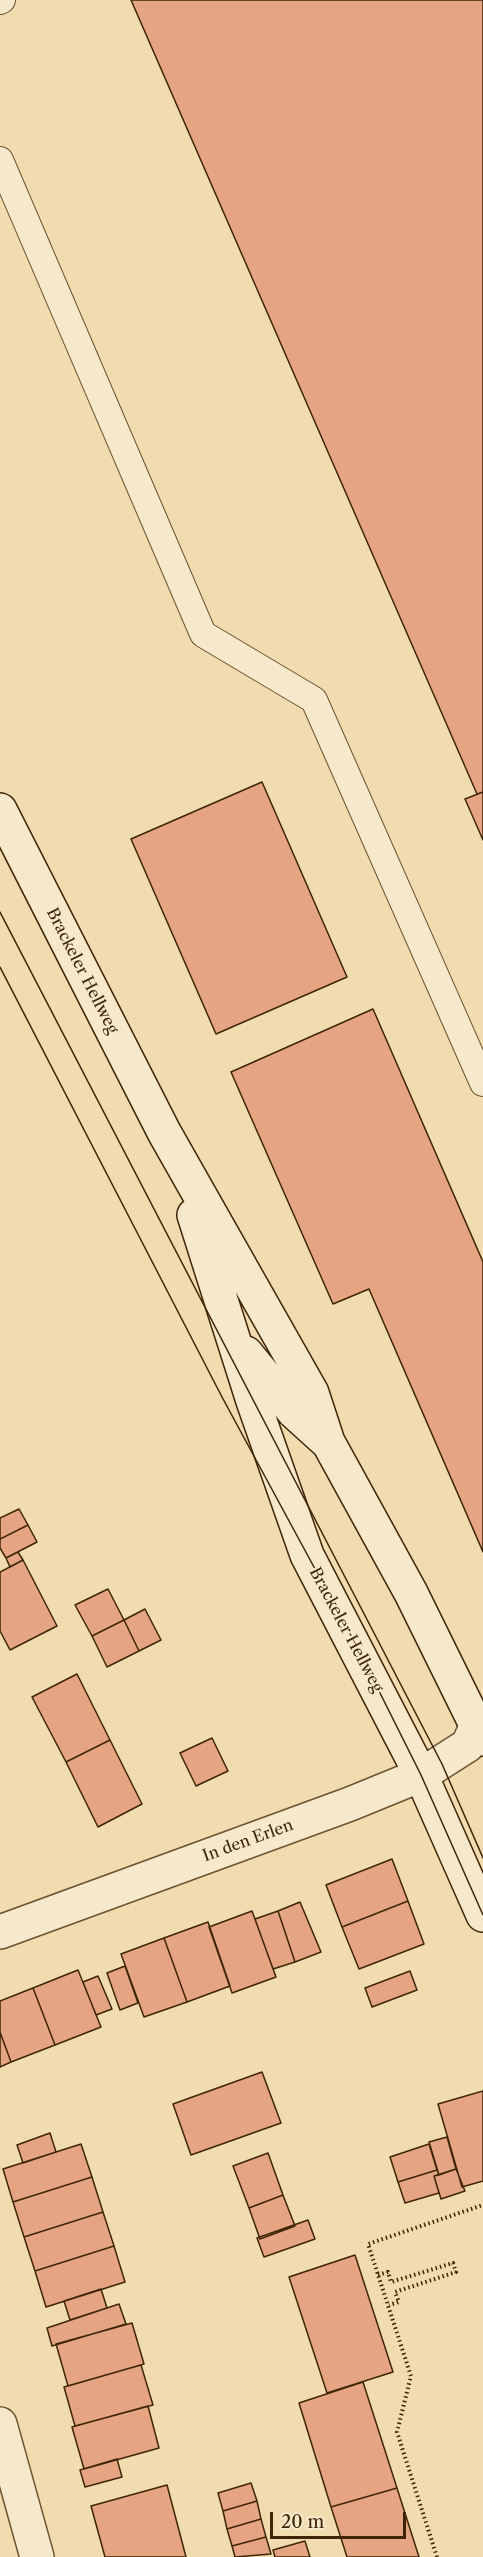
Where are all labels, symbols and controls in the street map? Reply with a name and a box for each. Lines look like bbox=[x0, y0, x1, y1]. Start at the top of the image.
street label: Brackeler Hellweg bbox=[42, 905, 122, 1037]
street label: Brackeler Hellweg bbox=[305, 1564, 387, 1696]
street label: In den Erlen bbox=[200, 1816, 296, 1866]
scale bar bbox=[273, 2500, 410, 2538]
text: 20 m bbox=[281, 2511, 324, 2533]

